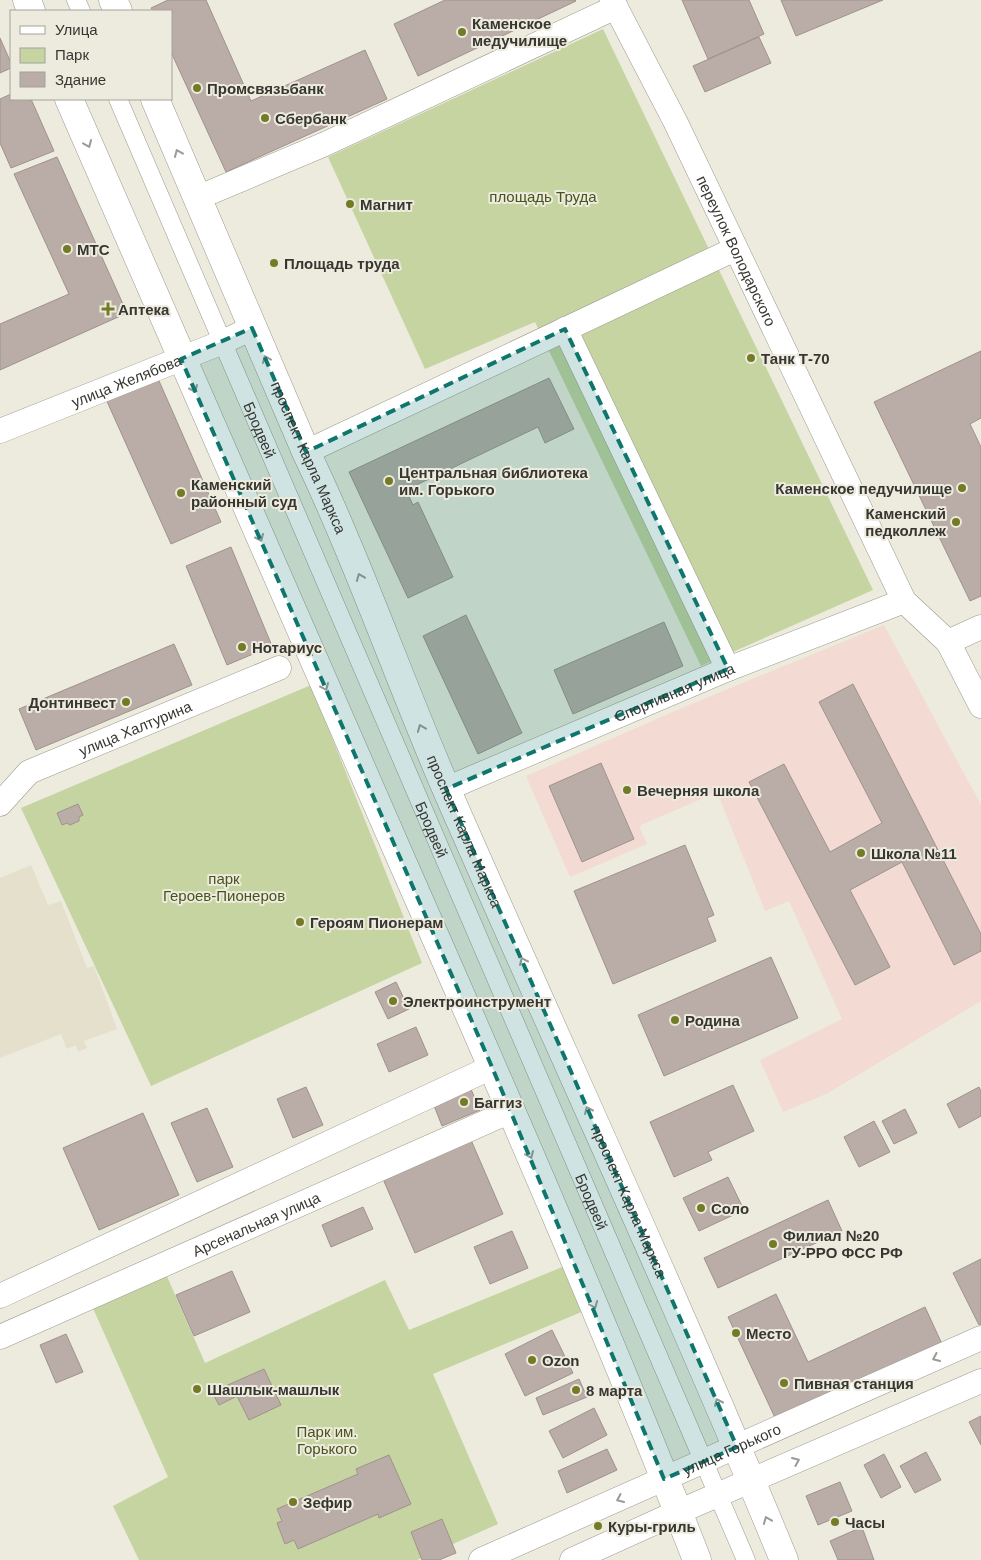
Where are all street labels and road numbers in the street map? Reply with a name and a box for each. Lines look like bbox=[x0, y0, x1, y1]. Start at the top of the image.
street label: переулок Володарского bbox=[694, 173, 780, 329]
street label: улица Желябова bbox=[69, 351, 184, 410]
street label: проспект Карла Маркса bbox=[268, 379, 350, 537]
street label: Бродвей bbox=[241, 399, 280, 460]
street label: Спортивная улица bbox=[612, 659, 737, 725]
street label: улица Халтурина bbox=[76, 697, 194, 759]
street label: проспект Карла Маркса bbox=[424, 752, 506, 910]
street label: Бродвей bbox=[412, 799, 452, 860]
street label: проспект Карла Маркса bbox=[588, 1122, 671, 1280]
street label: Бродвей bbox=[572, 1171, 611, 1232]
street label: Арсенальная улица bbox=[190, 1188, 323, 1259]
street label: улица Горького bbox=[680, 1420, 783, 1478]

